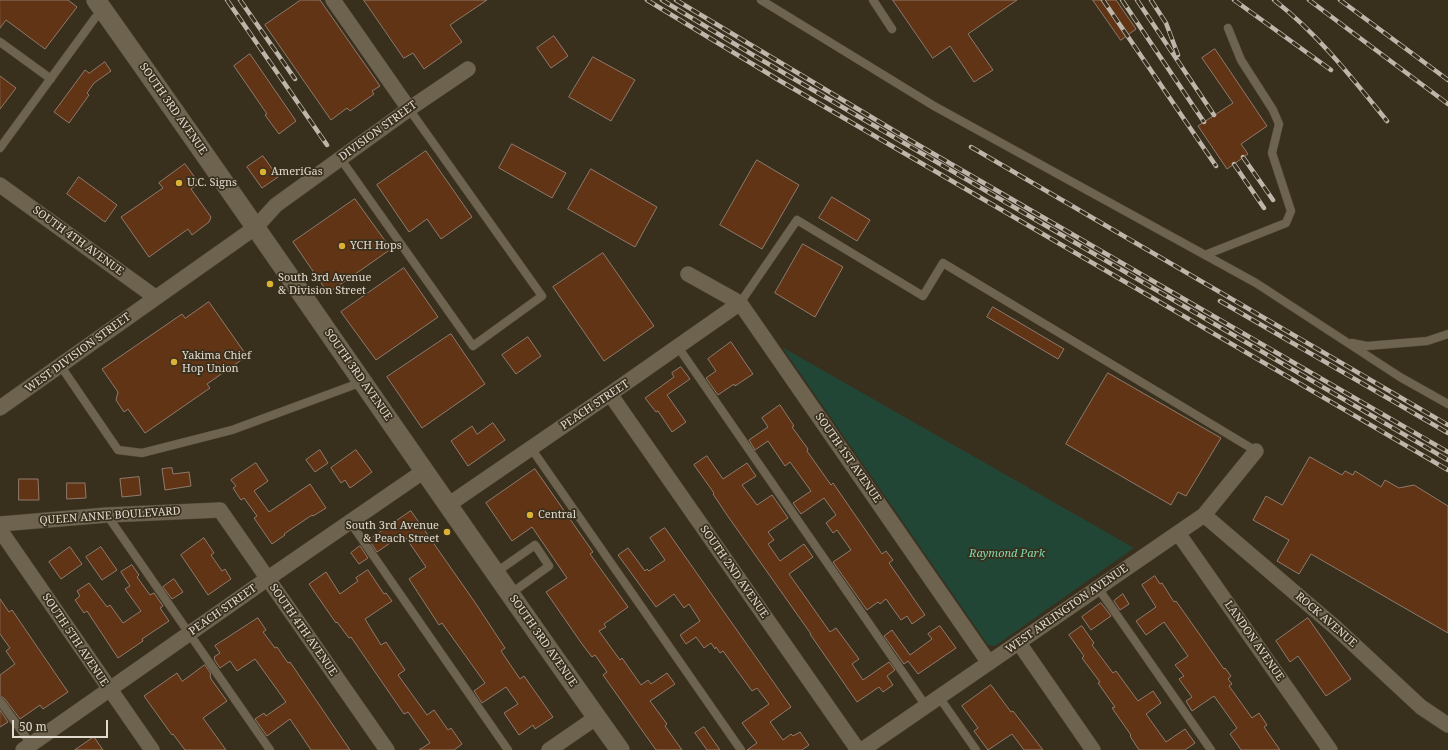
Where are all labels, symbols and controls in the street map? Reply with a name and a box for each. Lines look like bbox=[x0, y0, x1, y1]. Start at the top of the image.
street label: SOUTH 3RD AVENUE bbox=[136, 61, 210, 157]
street label: DIVISION STREET bbox=[336, 98, 420, 164]
place label: AmeriGas bbox=[271, 165, 323, 179]
marker: AmeriGas bbox=[258, 167, 268, 177]
place label: U.C. Signs bbox=[187, 176, 237, 190]
marker: U.C. Signs bbox=[174, 178, 184, 188]
street label: SOUTH 4TH AVENUE bbox=[30, 204, 126, 278]
place label: YCH Hops bbox=[350, 239, 402, 253]
marker: YCH Hops bbox=[337, 241, 347, 251]
place label: South 3rd Avenue & Division Street bbox=[278, 271, 371, 297]
marker: South 3rd Avenue & Division Street bbox=[265, 279, 275, 289]
street label: WEST DIVISION STREET bbox=[23, 310, 133, 396]
street label: SOUTH 3RD AVENUE bbox=[321, 327, 395, 423]
place label: Yakima Chief Hop Union bbox=[182, 349, 251, 375]
marker: Yakima Chief Hop Union bbox=[169, 357, 179, 367]
street label: PEACH STREET bbox=[558, 377, 632, 433]
street label: SOUTH 1ST AVENUE bbox=[812, 411, 884, 505]
street label: QUEEN ANNE BOULEVARD bbox=[39, 504, 181, 528]
place label: Central bbox=[538, 508, 576, 522]
marker: Central bbox=[525, 510, 535, 520]
place label: South 3rd Avenue & Peach Street bbox=[346, 519, 439, 545]
street label: SOUTH 2ND AVENUE bbox=[697, 523, 771, 621]
marker: South 3rd Avenue & Peach Street bbox=[442, 527, 452, 537]
park label: Raymond Park bbox=[969, 547, 1045, 561]
street label: WEST ARLINGTON AVENUE bbox=[1003, 562, 1131, 656]
street label: PEACH STREET bbox=[187, 582, 259, 638]
street label: SOUTH 4TH AVENUE bbox=[266, 582, 340, 678]
street label: ROCK AVENUE bbox=[1293, 590, 1359, 650]
street label: SOUTH 5TH AVENUE bbox=[39, 591, 111, 689]
street label: SOUTH 3RD AVENUE bbox=[506, 593, 580, 689]
street label: LANDON AVENUE bbox=[1221, 598, 1287, 684]
scale bar bbox=[14, 712, 110, 738]
text: 50 m bbox=[19, 718, 47, 735]

